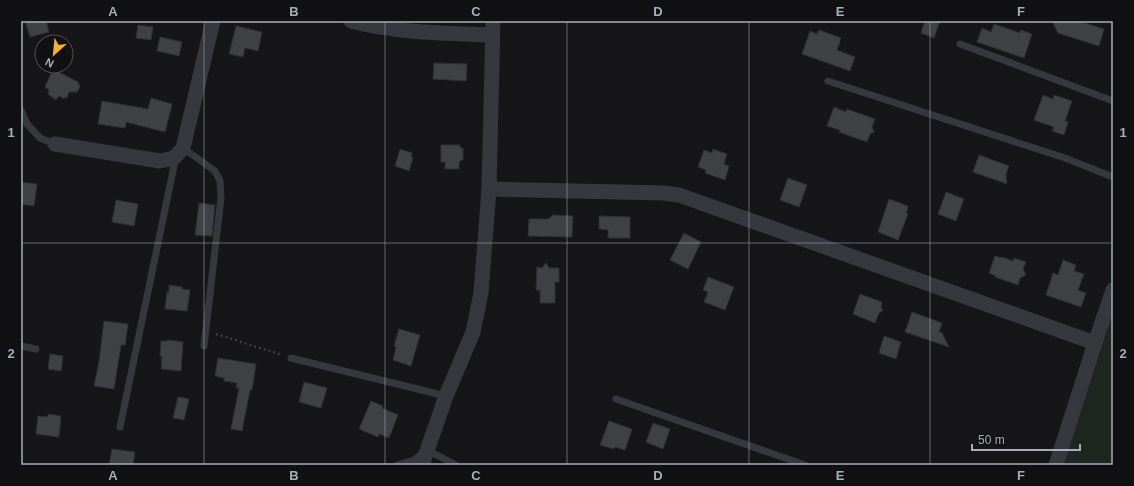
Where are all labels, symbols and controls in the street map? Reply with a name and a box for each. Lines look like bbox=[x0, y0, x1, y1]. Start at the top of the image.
text: A bbox=[108, 4, 118, 19]
text: B bbox=[289, 4, 299, 19]
text: C bbox=[471, 4, 481, 19]
text: D bbox=[653, 4, 663, 19]
text: E bbox=[836, 4, 845, 19]
text: F bbox=[1017, 4, 1025, 19]
north arrow bbox=[34, 34, 74, 74]
text: N bbox=[43, 56, 56, 70]
text: 1 bbox=[7, 125, 15, 140]
text: 1 bbox=[1119, 125, 1127, 140]
text: 2 bbox=[7, 346, 15, 361]
text: 2 bbox=[1119, 346, 1127, 361]
scale bar bbox=[972, 426, 1080, 452]
text: 50 m bbox=[978, 433, 1005, 447]
text: A bbox=[108, 468, 118, 483]
text: B bbox=[289, 468, 299, 483]
text: C bbox=[471, 468, 481, 483]
text: D bbox=[653, 468, 663, 483]
text: E bbox=[836, 468, 845, 483]
text: F bbox=[1017, 468, 1025, 483]

